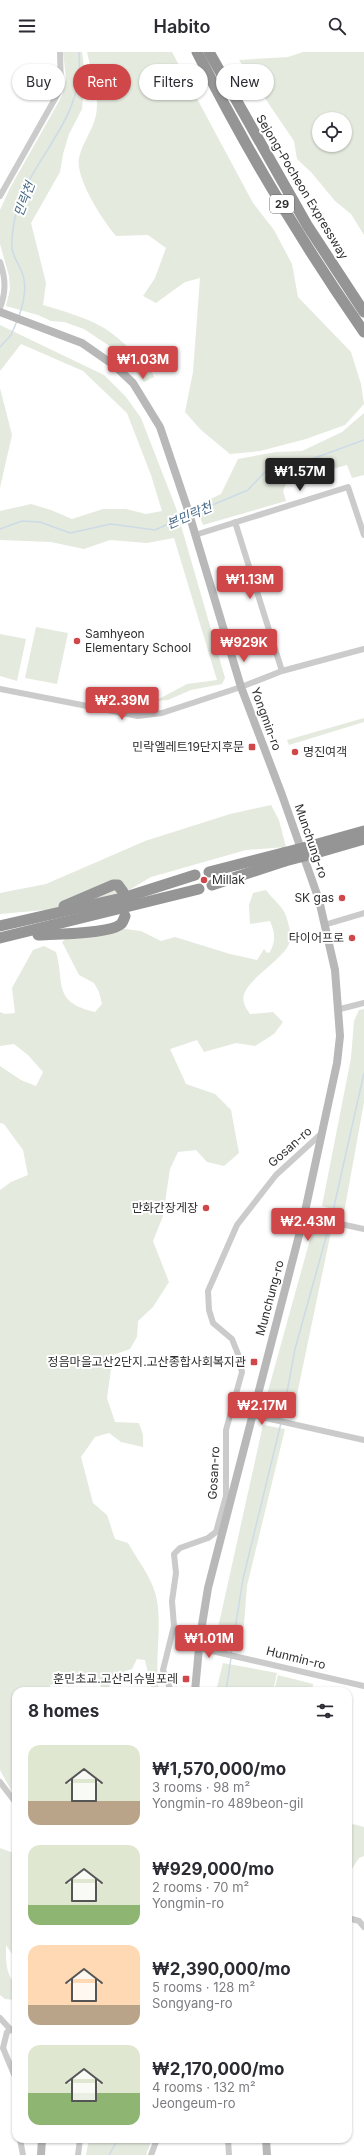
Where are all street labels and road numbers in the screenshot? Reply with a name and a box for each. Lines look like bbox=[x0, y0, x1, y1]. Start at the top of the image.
street label: Sejong-Pocheon Expressway bbox=[253, 112, 352, 262]
road number: 29 bbox=[270, 195, 294, 213]
street label: Yongmin-ro bbox=[248, 685, 285, 753]
street label: Munchung-ro bbox=[292, 802, 331, 880]
street label: Gosan-ro bbox=[265, 1123, 315, 1170]
street label: Munchung-ro bbox=[252, 1258, 287, 1337]
street label: Gosan-ro bbox=[205, 1446, 222, 1500]
street label: Hunmin-ro bbox=[265, 1643, 327, 1672]

